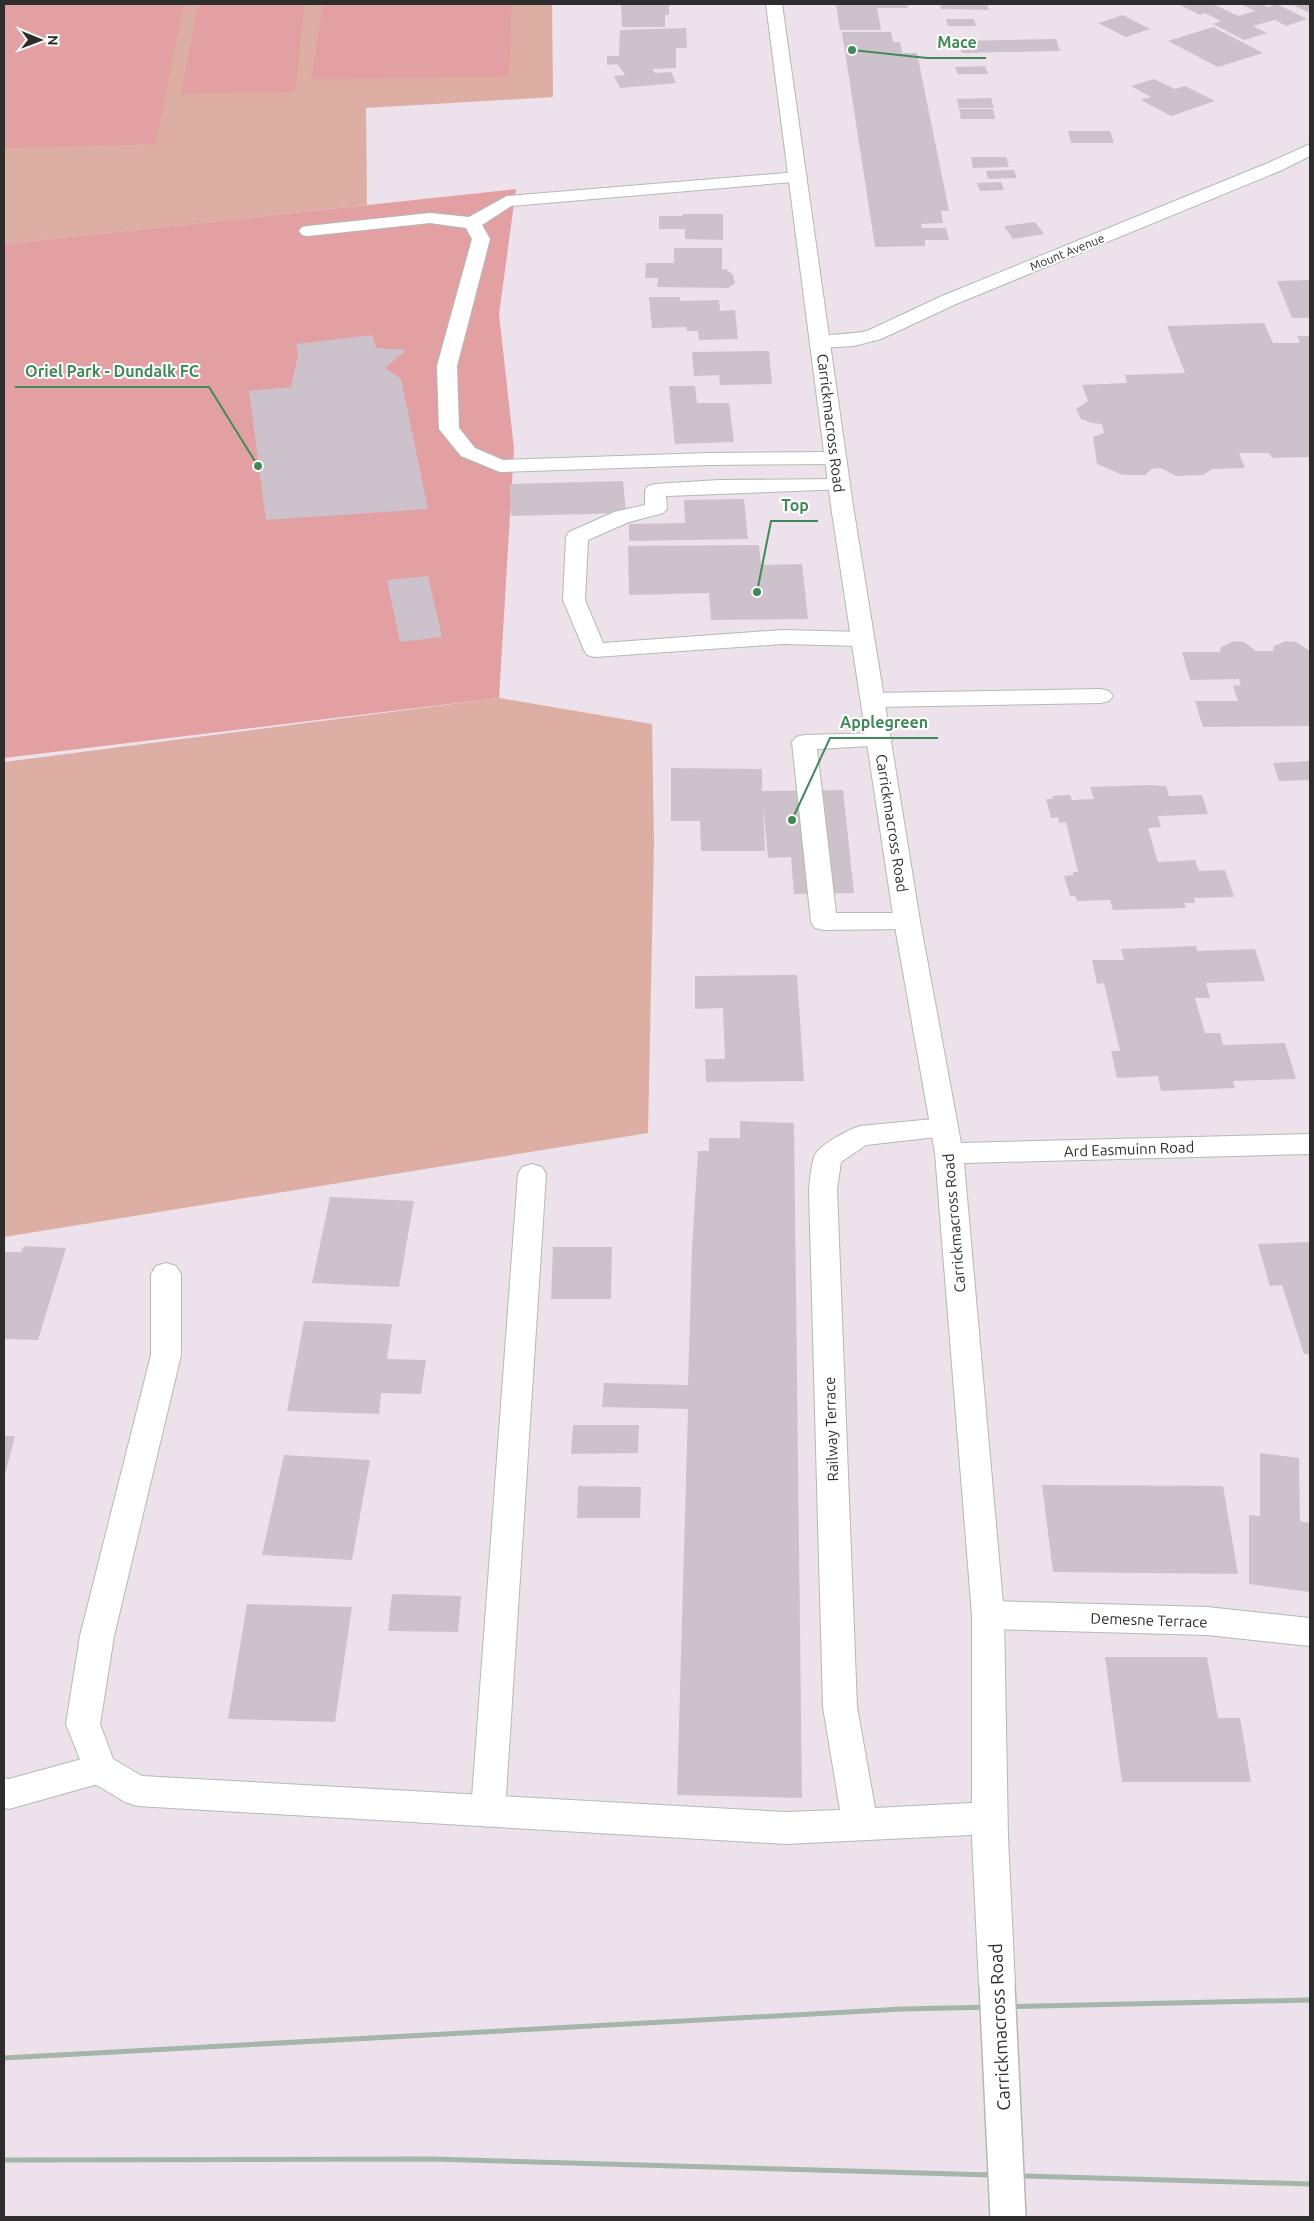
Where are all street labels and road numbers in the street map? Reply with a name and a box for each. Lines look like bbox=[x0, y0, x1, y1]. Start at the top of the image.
street label: Mount Avenue bbox=[1028, 231, 1106, 273]
street label: Carrickmacross Road bbox=[814, 353, 848, 493]
street label: Carrickmacross Road bbox=[873, 753, 911, 893]
street label: Ard Easmuinn Road bbox=[1063, 1138, 1195, 1160]
street label: Carrickmacross Road bbox=[939, 1153, 969, 1293]
street label: Railway Terrace bbox=[821, 1376, 841, 1482]
street label: Demesne Terrace bbox=[1090, 1609, 1208, 1631]
street label: Carrickmacross Road bbox=[985, 1943, 1013, 2111]

